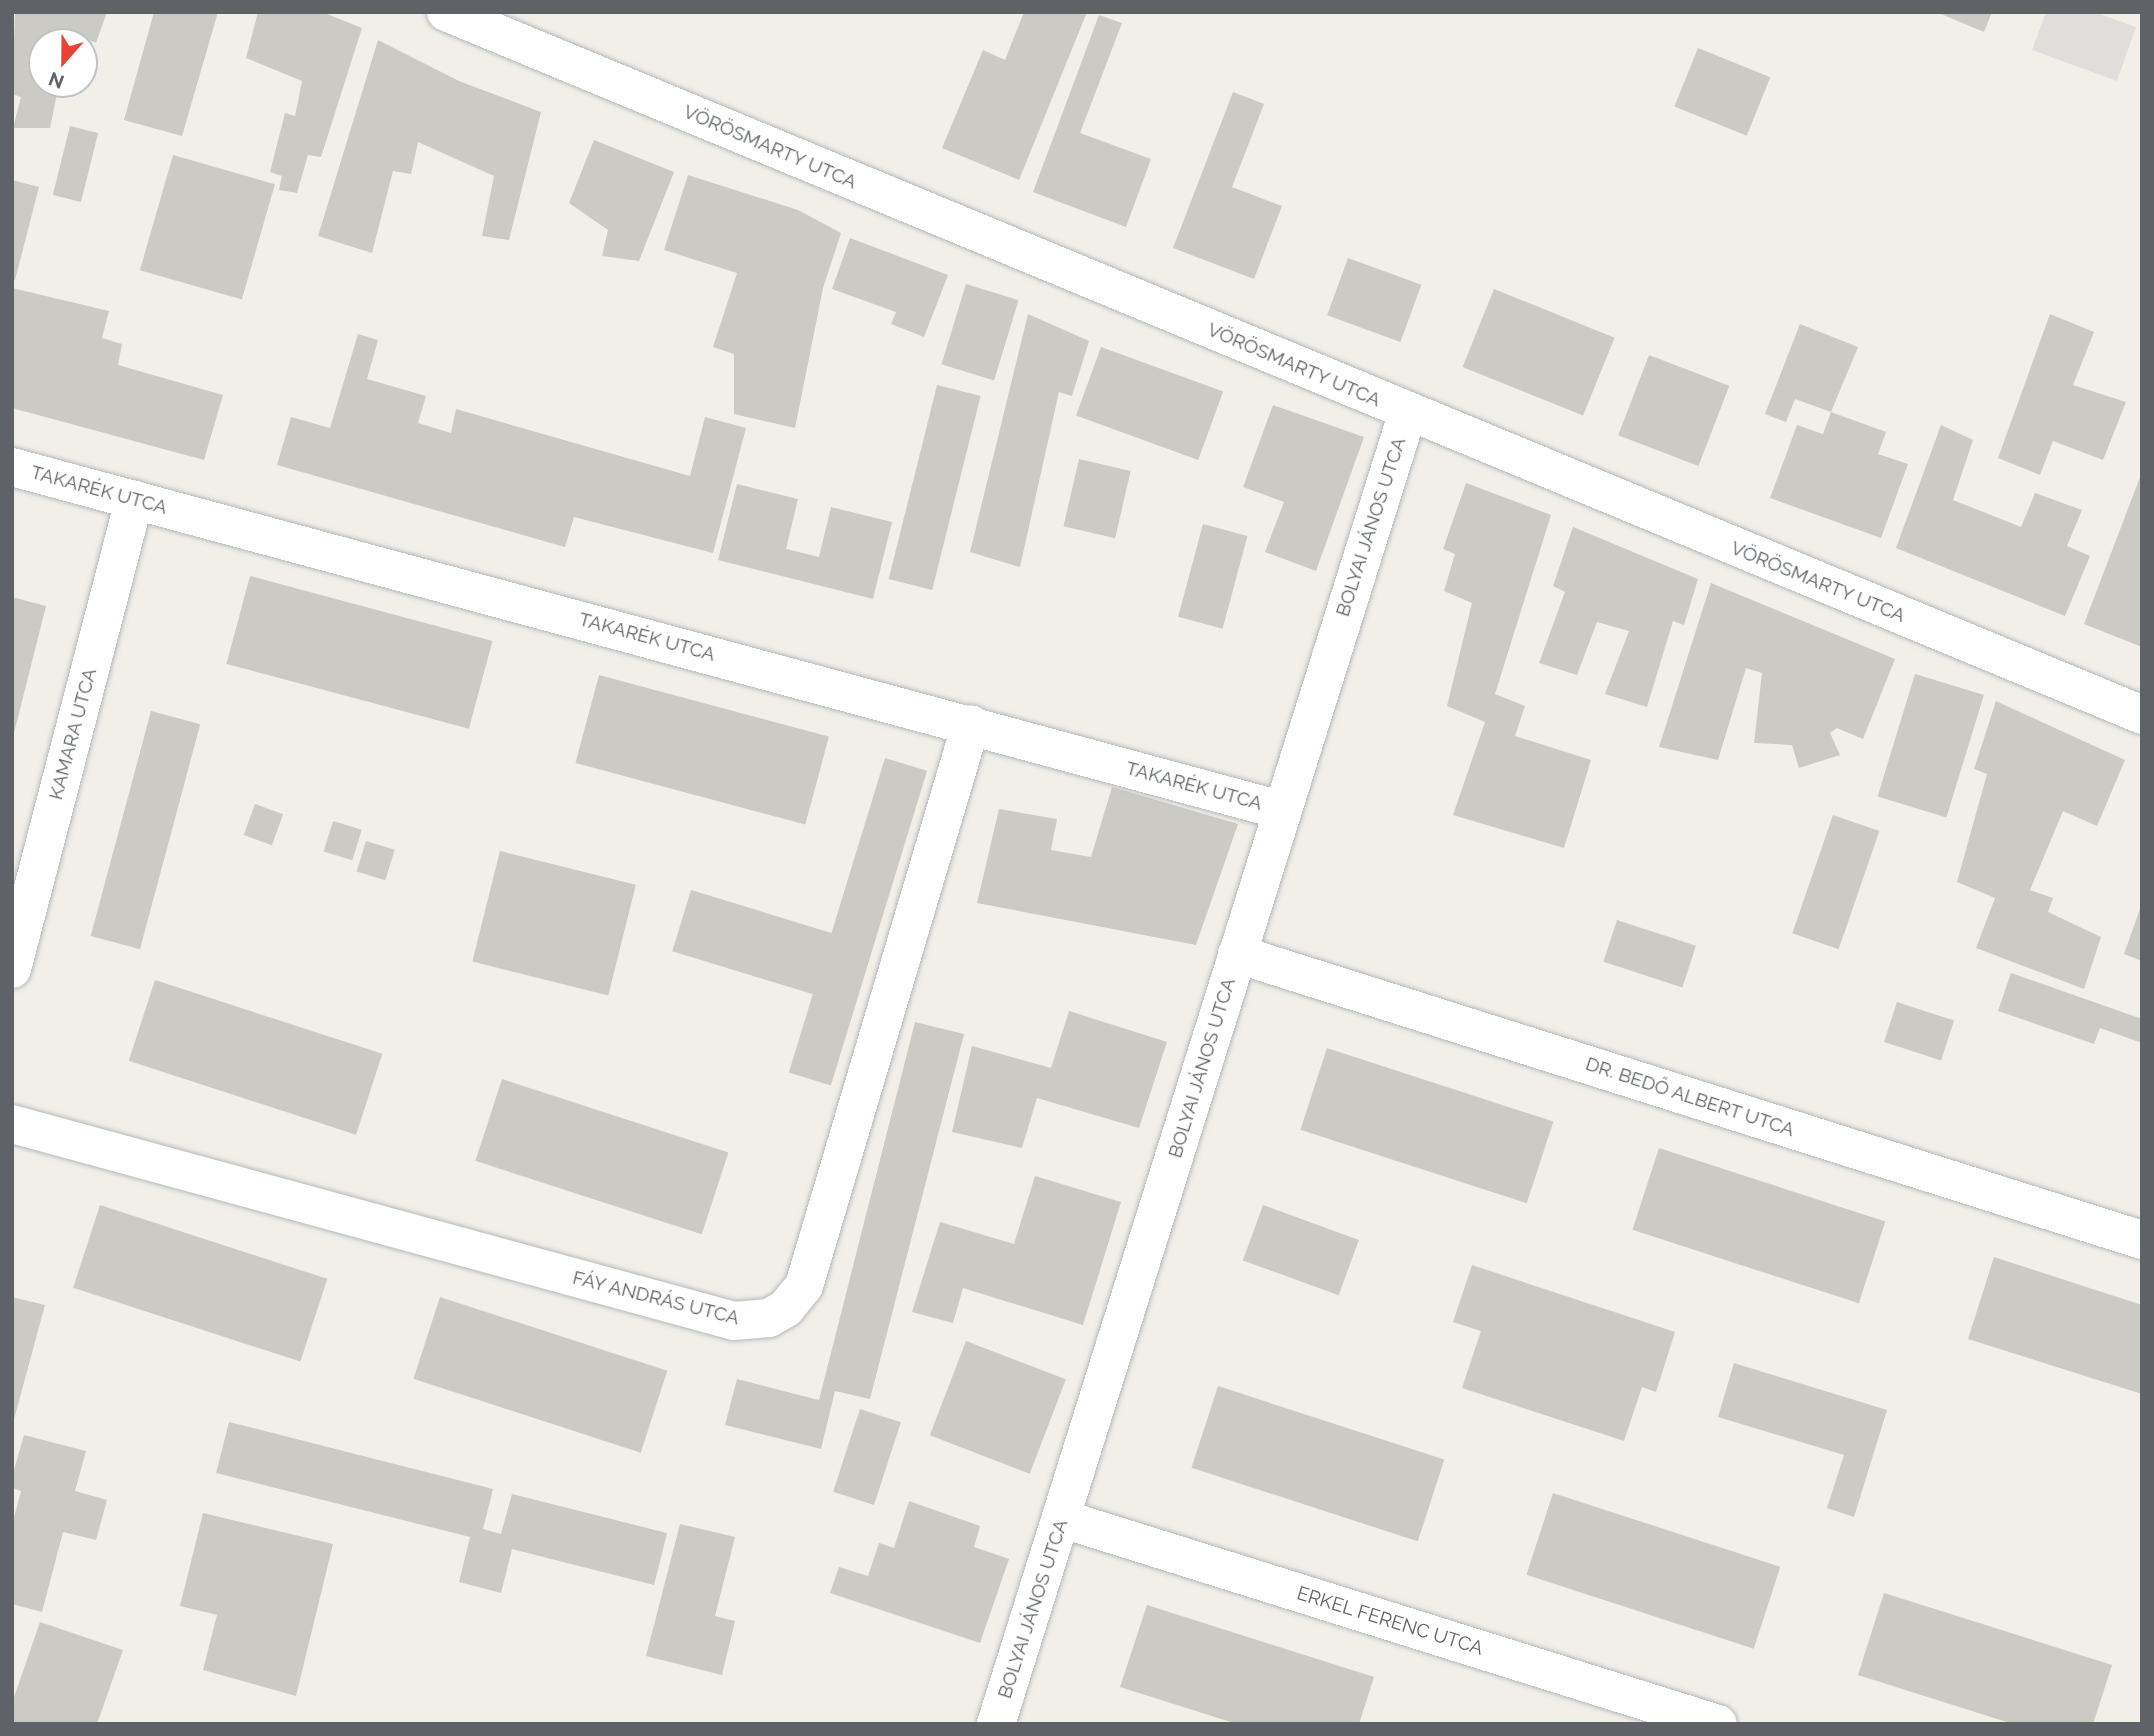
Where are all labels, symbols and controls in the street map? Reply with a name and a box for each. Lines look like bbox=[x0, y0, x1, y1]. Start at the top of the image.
north arrow bbox=[28, 28, 98, 98]
text: N bbox=[45, 68, 67, 94]
street label: VÖRÖSMARTY UTCA bbox=[680, 100, 860, 194]
street label: VÖRÖSMARTY UTCA bbox=[1204, 318, 1384, 412]
street label: BOLYAI JÁNOS UTCA bbox=[1331, 434, 1411, 620]
street label: TAKARÉK UTCA bbox=[28, 461, 170, 519]
street label: VÖRÖSMARTY UTCA bbox=[1727, 536, 1909, 628]
street label: TAKARÉK UTCA bbox=[576, 608, 718, 666]
street label: KAMARA UTCA bbox=[44, 665, 102, 803]
street label: TAKARÉK UTCA bbox=[1123, 757, 1265, 815]
street label: BOLYAI JÁNOS UTCA bbox=[1164, 975, 1240, 1161]
street label: DR. BEDŐ ALBERT UTCA bbox=[1582, 1052, 1798, 1142]
street label: FÁY ANDRÁS UTCA bbox=[570, 1266, 742, 1330]
street label: BOLYAI JÁNOS UTCA bbox=[993, 1516, 1073, 1702]
street label: ERKEL FERENC UTCA bbox=[1294, 1582, 1486, 1660]

